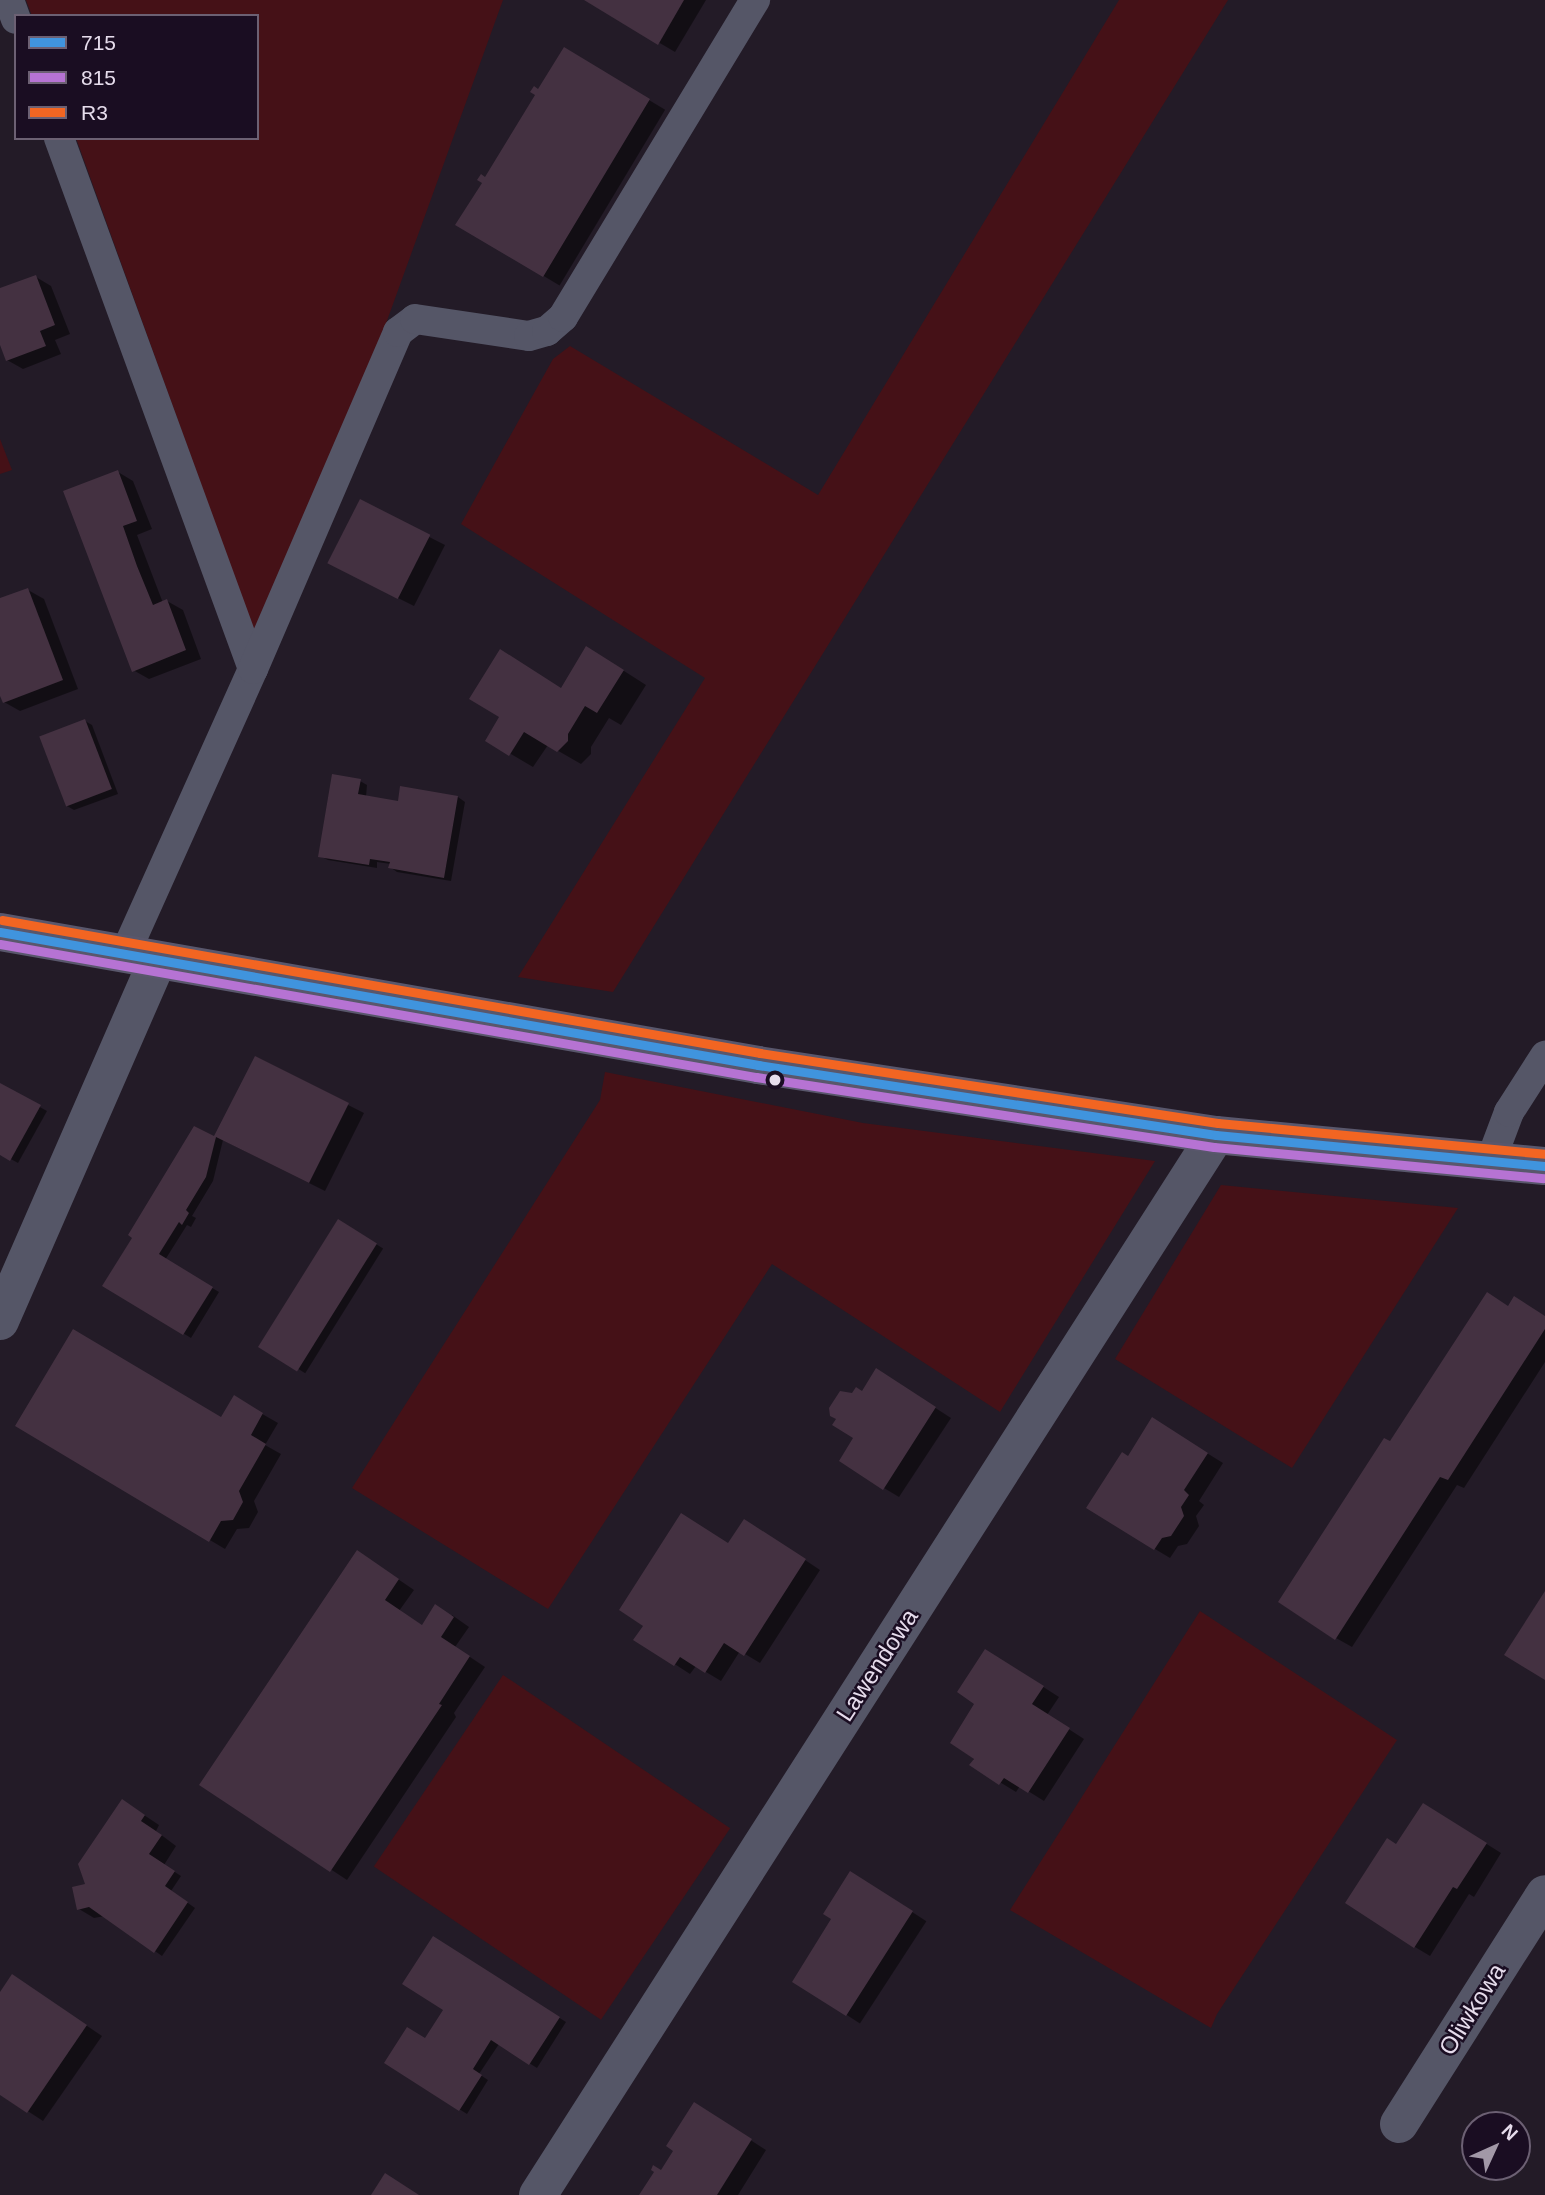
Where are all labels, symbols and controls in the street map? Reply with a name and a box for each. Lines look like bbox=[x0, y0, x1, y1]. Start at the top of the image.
legend bbox=[14, 14, 259, 140]
text: 715 bbox=[81, 31, 116, 54]
text: 815 bbox=[81, 66, 116, 89]
text: R3 bbox=[81, 101, 108, 124]
unlabelled marker bbox=[768, 1073, 782, 1087]
street label: Lawendowa bbox=[830, 1603, 924, 1727]
street label: Oliwkowa bbox=[1433, 1958, 1511, 2060]
north arrow bbox=[1461, 2111, 1531, 2181]
text: N bbox=[1498, 2120, 1522, 2144]

